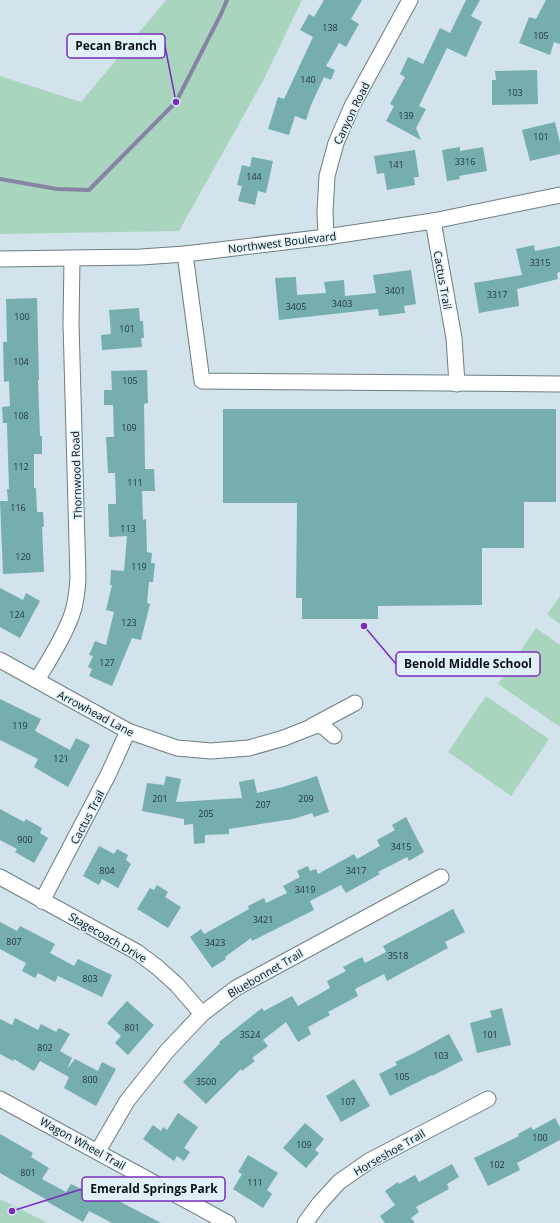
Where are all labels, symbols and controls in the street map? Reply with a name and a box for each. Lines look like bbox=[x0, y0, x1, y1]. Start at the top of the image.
house number: 138 bbox=[322, 21, 338, 34]
house number: 105 bbox=[533, 29, 549, 42]
callout: Pecan Branch bbox=[67, 34, 165, 58]
text: Pecan Branch bbox=[75, 37, 157, 54]
house number: 140 bbox=[300, 73, 316, 86]
street label: Canyon Road bbox=[329, 79, 373, 147]
house number: 103 bbox=[507, 86, 523, 99]
house number: 139 bbox=[398, 109, 414, 122]
house number: 101 bbox=[533, 130, 549, 143]
house number: 3316 bbox=[455, 155, 475, 168]
house number: 141 bbox=[388, 158, 404, 171]
house number: 144 bbox=[246, 170, 262, 183]
street label: Northwest Boulevard bbox=[227, 228, 337, 256]
street label: Cactus Trail bbox=[430, 249, 456, 311]
house number: 3315 bbox=[530, 256, 550, 269]
house number: 3401 bbox=[385, 284, 405, 297]
house number: 3317 bbox=[487, 288, 507, 301]
house number: 3403 bbox=[332, 297, 352, 310]
house number: 3405 bbox=[286, 300, 306, 313]
house number: 100 bbox=[14, 310, 30, 323]
house number: 101 bbox=[119, 322, 135, 335]
house number: 104 bbox=[13, 355, 29, 368]
house number: 105 bbox=[122, 374, 138, 387]
house number: 108 bbox=[13, 409, 29, 422]
house number: 109 bbox=[121, 421, 137, 434]
street label: Thornwood Road bbox=[67, 431, 85, 519]
house number: 112 bbox=[13, 460, 29, 473]
house number: 111 bbox=[127, 476, 143, 489]
house number: 116 bbox=[10, 501, 26, 514]
house number: 113 bbox=[120, 522, 136, 535]
house number: 120 bbox=[15, 550, 31, 563]
house number: 119 bbox=[131, 560, 147, 573]
house number: 124 bbox=[9, 608, 25, 621]
house number: 123 bbox=[121, 616, 137, 629]
callout: Benold Middle School bbox=[396, 652, 540, 676]
text: Benold Middle School bbox=[404, 655, 532, 672]
house number: 127 bbox=[99, 656, 115, 669]
street label: Arrowhead Lane bbox=[55, 687, 137, 739]
house number: 119 bbox=[12, 719, 28, 732]
house number: 121 bbox=[53, 752, 69, 765]
street label: Cactus Trail bbox=[66, 787, 108, 847]
house number: 201 bbox=[152, 792, 168, 805]
house number: 209 bbox=[298, 792, 314, 805]
house number: 207 bbox=[255, 798, 271, 811]
house number: 205 bbox=[198, 807, 214, 820]
house number: 900 bbox=[17, 833, 33, 846]
house number: 3415 bbox=[391, 840, 411, 853]
house number: 804 bbox=[99, 864, 115, 877]
house number: 3417 bbox=[346, 864, 366, 877]
house number: 3419 bbox=[295, 883, 315, 896]
street label: Stagecoach Drive bbox=[66, 909, 150, 965]
house number: 3421 bbox=[253, 913, 273, 926]
house number: 807 bbox=[6, 935, 22, 948]
house number: 3423 bbox=[205, 936, 225, 949]
street label: Bluebonnet Trail bbox=[225, 945, 305, 1001]
house number: 3518 bbox=[388, 949, 408, 962]
house number: 803 bbox=[82, 972, 98, 985]
house number: 801 bbox=[124, 1021, 140, 1034]
house number: 3524 bbox=[240, 1028, 260, 1041]
house number: 101 bbox=[482, 1028, 498, 1041]
house number: 802 bbox=[37, 1041, 53, 1054]
house number: 103 bbox=[433, 1049, 449, 1062]
house number: 105 bbox=[394, 1070, 410, 1083]
house number: 800 bbox=[82, 1073, 98, 1086]
house number: 3500 bbox=[196, 1075, 216, 1088]
house number: 107 bbox=[340, 1095, 356, 1108]
street label: Wagon Wheel Trail bbox=[38, 1113, 128, 1173]
street label: Horseshoe Trail bbox=[350, 1125, 428, 1179]
house number: 100 bbox=[532, 1131, 548, 1144]
house number: 109 bbox=[296, 1138, 312, 1151]
house number: 102 bbox=[489, 1158, 505, 1171]
house number: 801 bbox=[20, 1166, 36, 1179]
house number: 111 bbox=[247, 1176, 263, 1189]
callout: Emerald Springs Park bbox=[82, 1177, 225, 1201]
text: Emerald Springs Park bbox=[90, 1180, 218, 1197]

